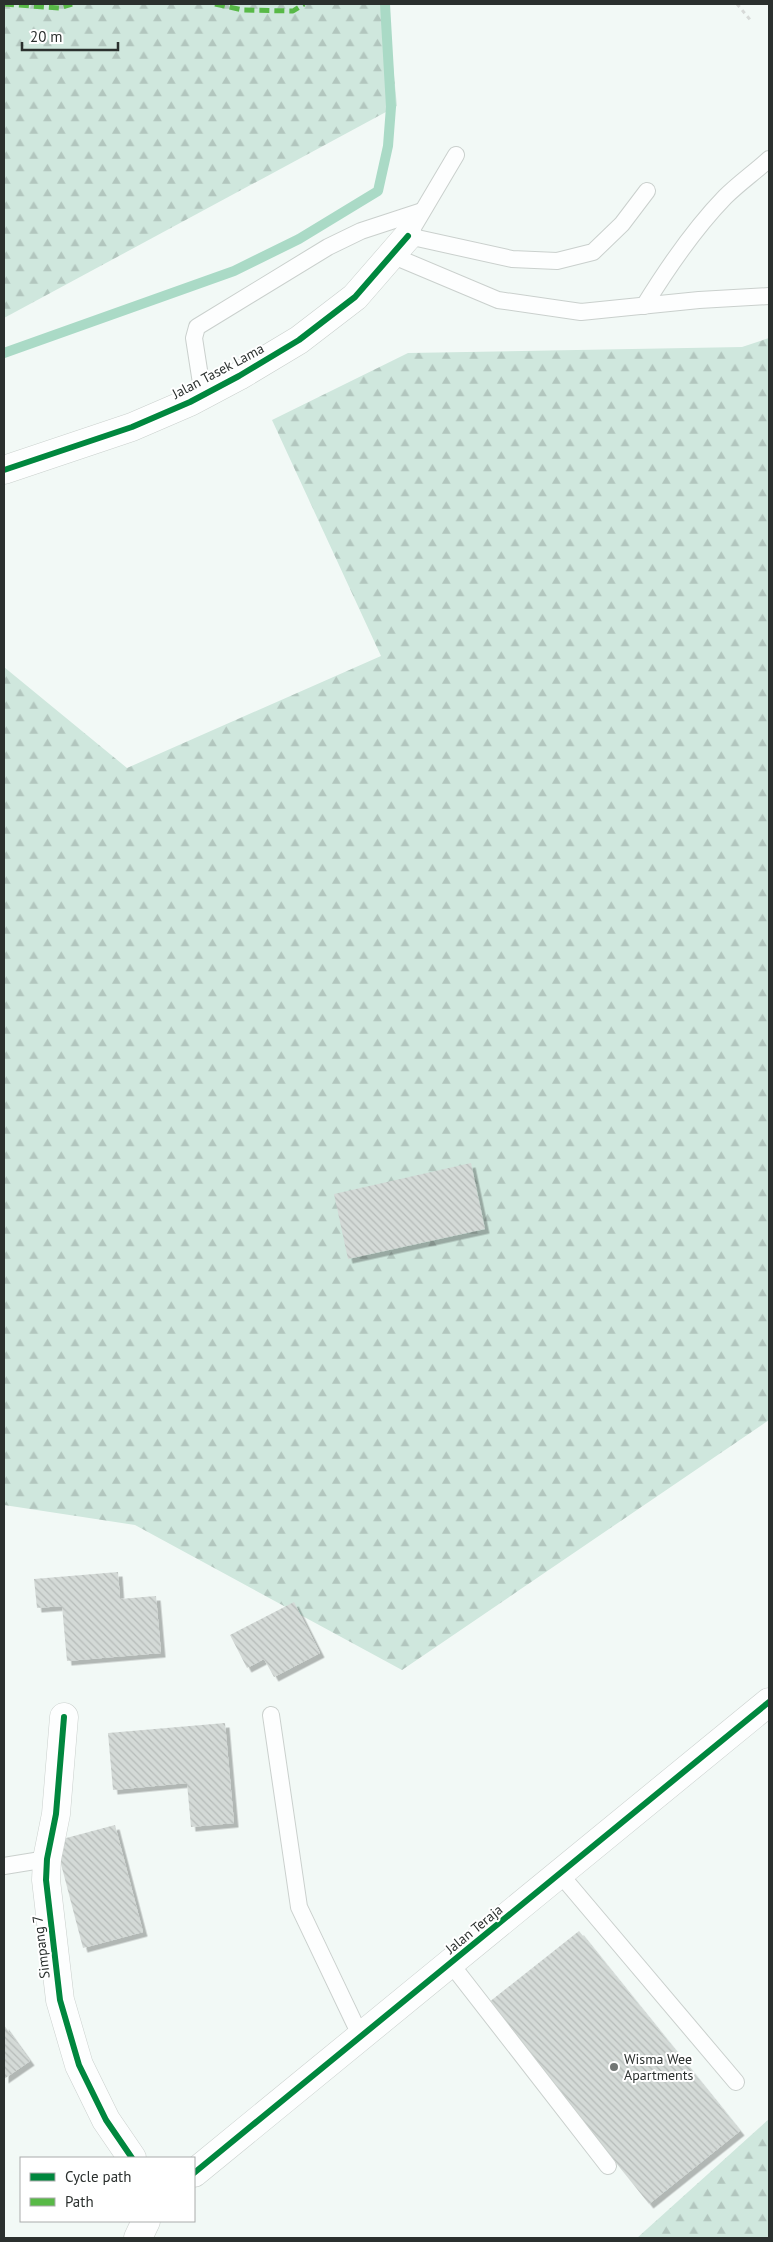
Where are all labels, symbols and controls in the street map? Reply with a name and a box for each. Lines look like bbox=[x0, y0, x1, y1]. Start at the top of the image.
scale bar bbox=[22, 20, 119, 52]
text: 20 m bbox=[30, 27, 63, 46]
street label: Jalan Tasek Lama bbox=[168, 339, 267, 403]
street label: Jalan Teraja bbox=[441, 1900, 506, 1958]
street label: Simpang 7 bbox=[28, 1914, 54, 1980]
place label: Wisma Wee Apartments bbox=[624, 2050, 694, 2084]
marker: Wisma Wee Apartments bbox=[608, 2061, 620, 2073]
legend bbox=[20, 2157, 195, 2222]
text: Cycle path bbox=[65, 2167, 131, 2186]
text: Path bbox=[65, 2192, 94, 2211]

